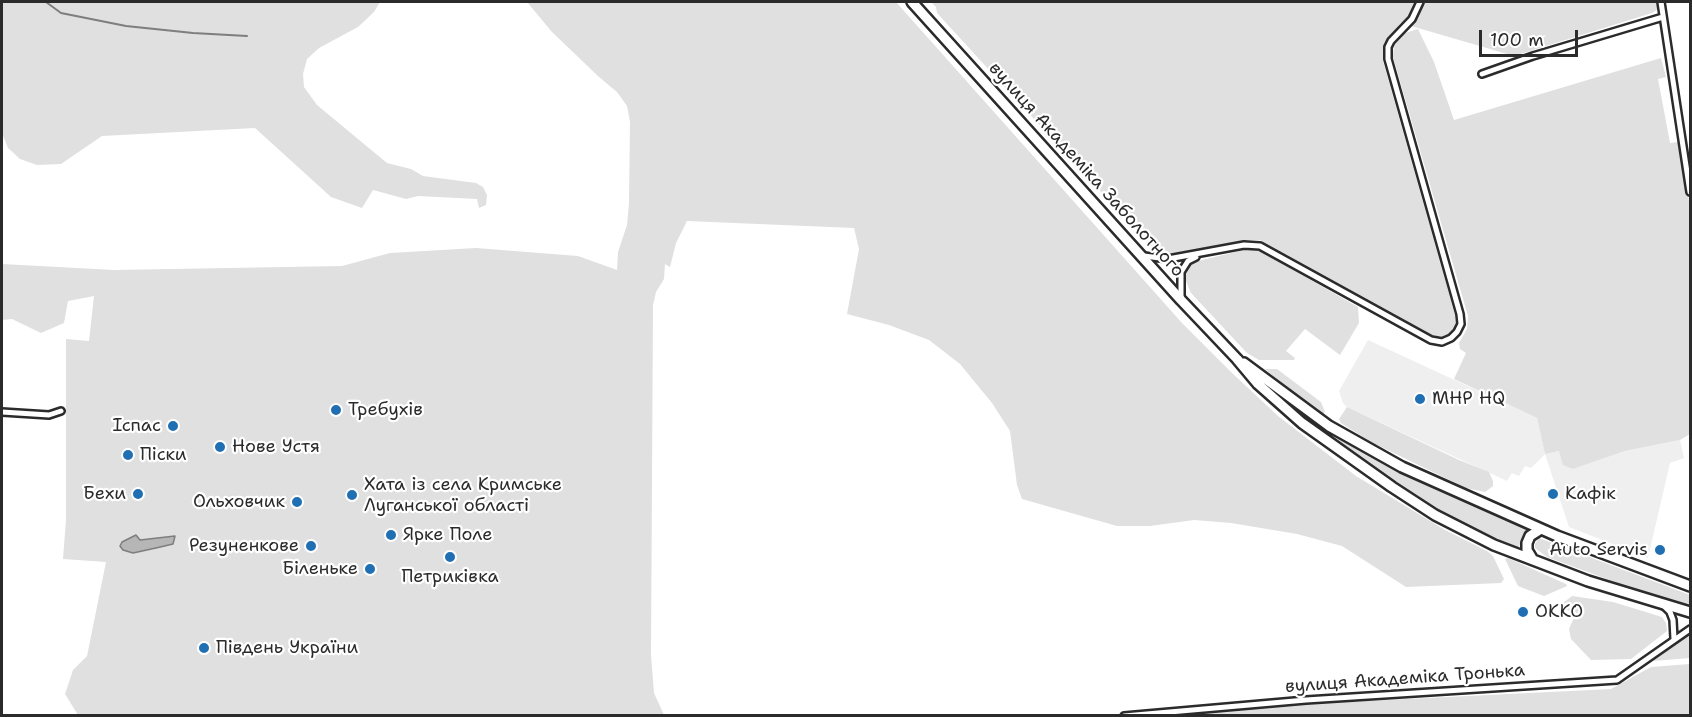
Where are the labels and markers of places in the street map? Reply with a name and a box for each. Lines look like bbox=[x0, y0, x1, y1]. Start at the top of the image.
place label: MHP HQ bbox=[1432, 388, 1505, 410]
marker: MHP HQ bbox=[1413, 392, 1427, 406]
place label: Требухів bbox=[348, 399, 423, 421]
marker: Требухів bbox=[329, 403, 343, 417]
place label: Іспас bbox=[113, 415, 161, 437]
marker: Іспас bbox=[166, 419, 180, 433]
place label: Нове Устя bbox=[232, 436, 320, 458]
marker: Нове Устя bbox=[213, 440, 227, 454]
place label: Піски bbox=[140, 444, 187, 466]
marker: Піски bbox=[121, 448, 135, 462]
place label: Хата iз села Кримське Луганської області bbox=[364, 474, 562, 516]
place label: Бехи bbox=[83, 483, 126, 505]
place label: Кафік bbox=[1565, 483, 1616, 505]
marker: Бехи bbox=[131, 487, 145, 501]
marker: Кафік bbox=[1546, 487, 1560, 501]
marker: Хата iз села Кримське Луганської області bbox=[345, 488, 359, 502]
place label: Ольховчик bbox=[193, 491, 285, 513]
marker: Ольховчик bbox=[290, 495, 304, 509]
place label: Ярке Поле bbox=[403, 524, 492, 546]
marker: Ярке Поле bbox=[384, 528, 398, 542]
place label: Резуненкове bbox=[189, 535, 299, 557]
marker: Резуненкове bbox=[304, 539, 318, 553]
place label: Auto Servis bbox=[1549, 539, 1648, 561]
marker: Auto Servis bbox=[1653, 543, 1667, 557]
marker: Петриківка bbox=[443, 550, 457, 564]
place label: Біленьке bbox=[282, 558, 358, 580]
marker: Біленьке bbox=[363, 562, 377, 576]
place label: Петриківка bbox=[401, 566, 499, 588]
place label: ОККО bbox=[1535, 601, 1583, 623]
marker: ОККО bbox=[1516, 605, 1530, 619]
place label: Південь України bbox=[216, 637, 358, 659]
marker: Південь України bbox=[197, 641, 211, 655]

